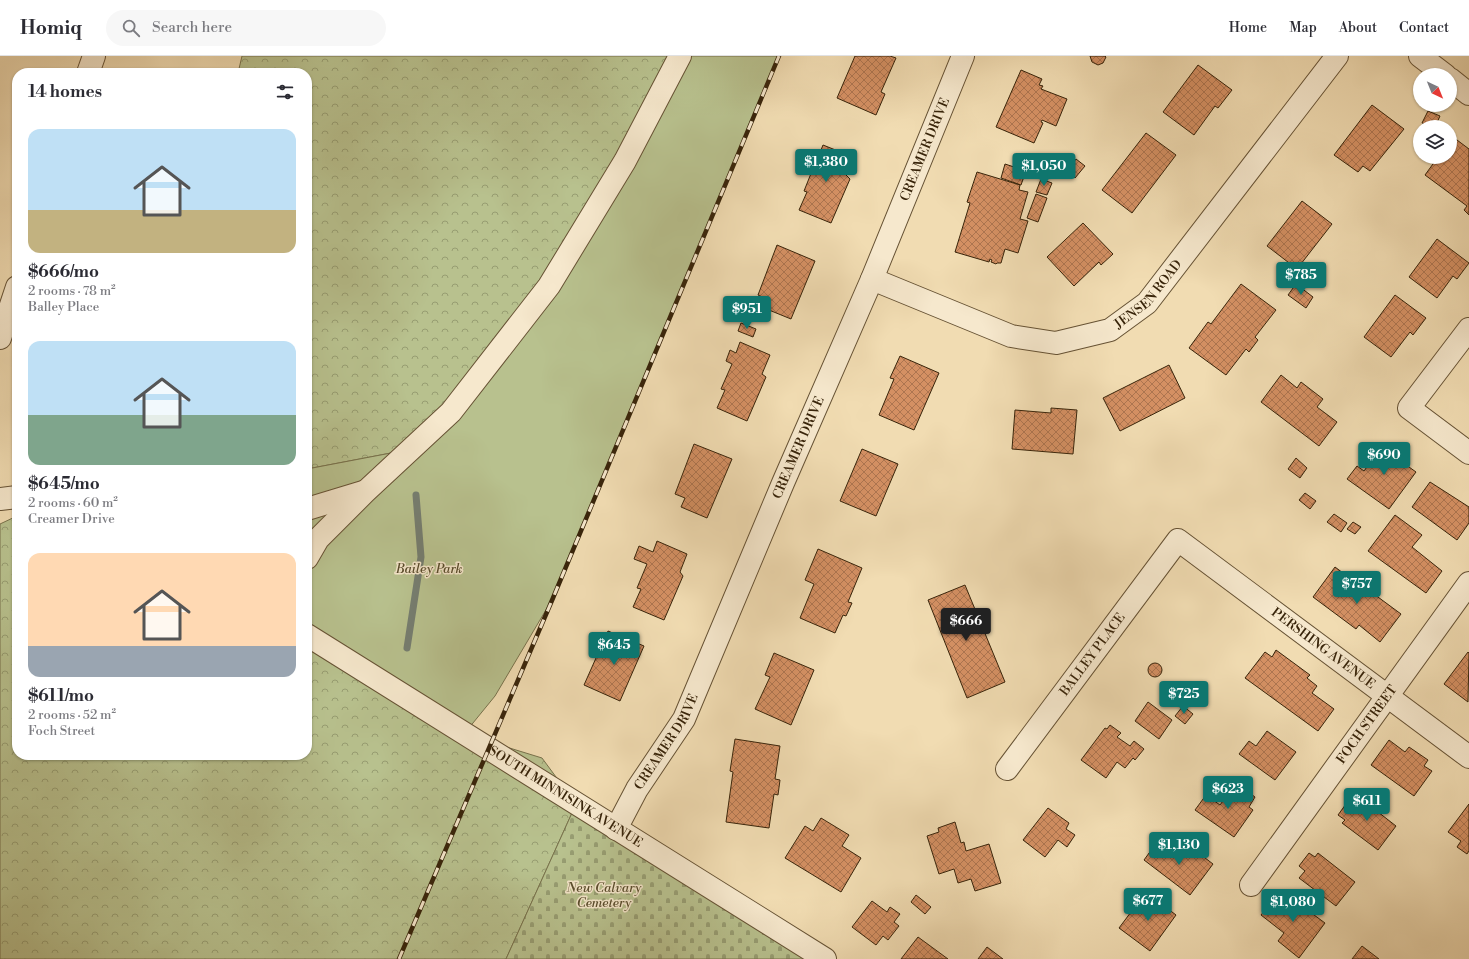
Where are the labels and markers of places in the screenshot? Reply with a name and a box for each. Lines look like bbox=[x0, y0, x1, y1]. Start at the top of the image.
pin: $1,380 bbox=[793, 149, 859, 183]
pin: $1,050 bbox=[1011, 153, 1077, 187]
pin: $785 bbox=[1277, 262, 1325, 296]
pin: $951 bbox=[723, 296, 771, 330]
pin: $690 bbox=[1360, 442, 1408, 476]
pin: $757 bbox=[1333, 571, 1381, 605]
pin: $666 bbox=[942, 608, 990, 642]
pin: $645 bbox=[590, 632, 638, 666]
pin: $725 bbox=[1160, 681, 1208, 715]
pin: $623 bbox=[1204, 776, 1252, 810]
pin: $611 bbox=[1343, 788, 1391, 822]
pin: $1,130 bbox=[1146, 832, 1212, 866]
pin: $677 bbox=[1124, 888, 1172, 922]
pin: $1,080 bbox=[1260, 889, 1326, 923]

